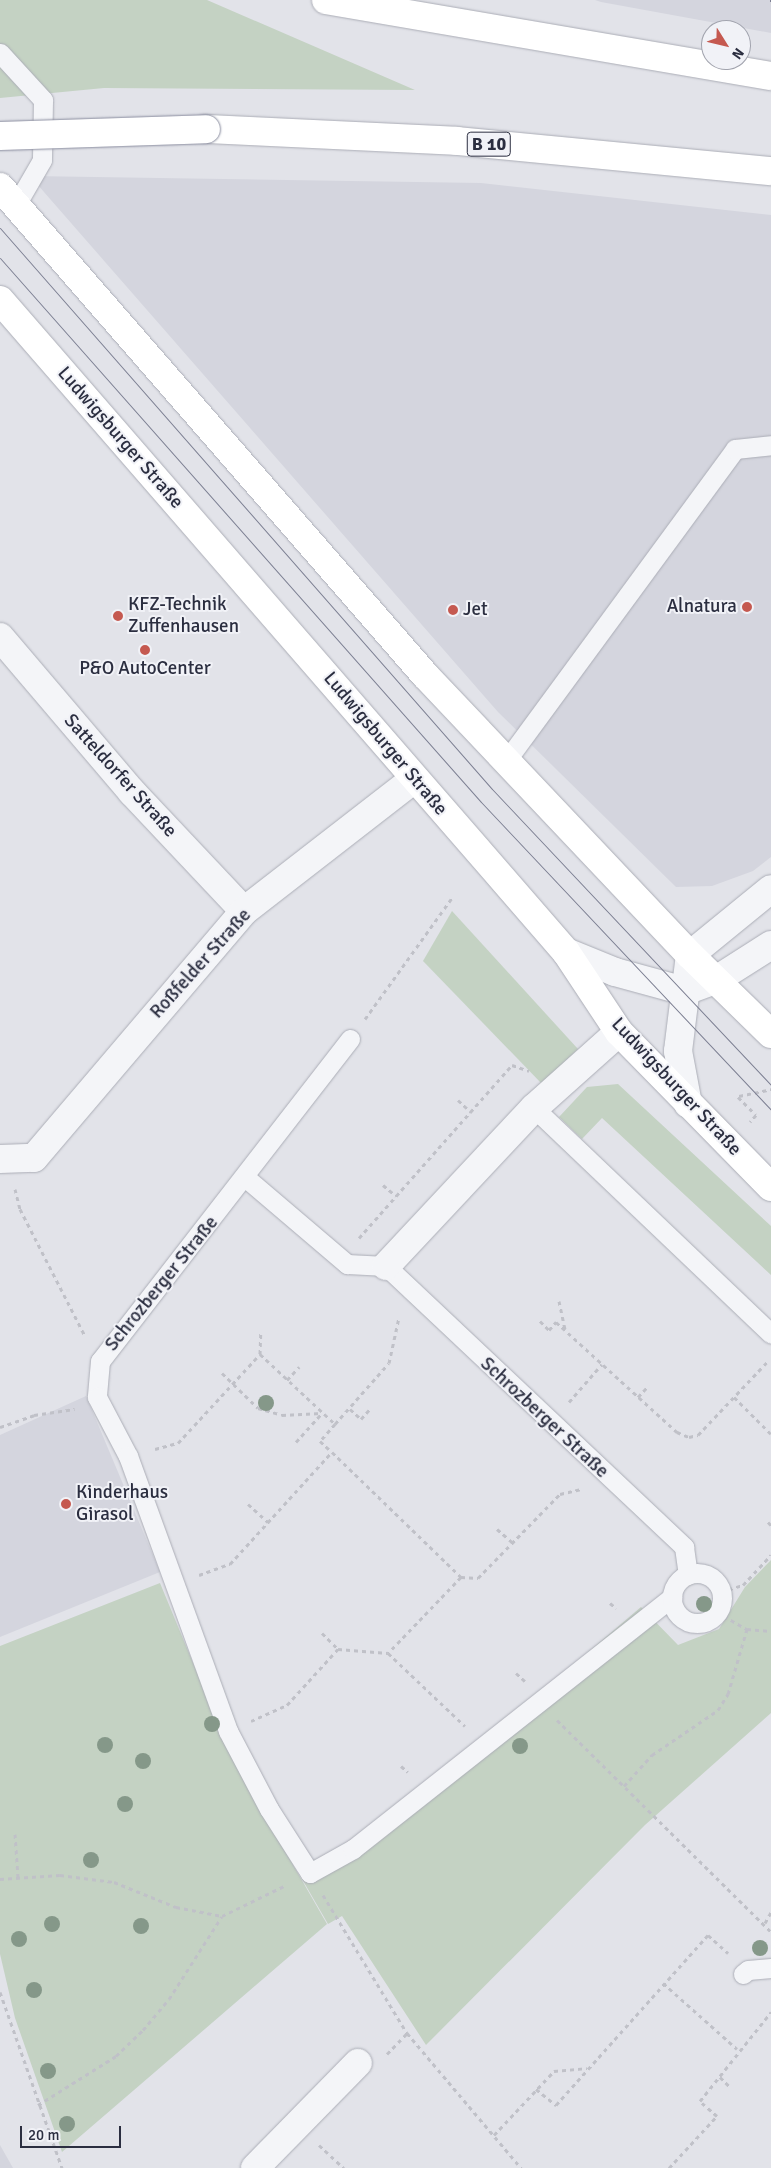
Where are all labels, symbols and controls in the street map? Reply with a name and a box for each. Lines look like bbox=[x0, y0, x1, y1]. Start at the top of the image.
north arrow bbox=[701, 20, 751, 70]
text: N bbox=[728, 45, 747, 62]
road number: B 10 bbox=[466, 128, 512, 160]
street label: Ludwigsburger Straße bbox=[52, 362, 188, 514]
place label: KFZ-Technik Zuffenhausen bbox=[128, 594, 239, 638]
place label: Alnatura bbox=[667, 596, 737, 618]
place label: Jet bbox=[463, 599, 488, 621]
marker: Alnatura bbox=[741, 601, 753, 613]
marker: Jet bbox=[447, 604, 459, 616]
marker: KFZ-Technik Zuffenhausen bbox=[112, 610, 124, 622]
marker: P&O AutoCenter bbox=[139, 644, 151, 656]
place label: P&O AutoCenter bbox=[79, 658, 211, 680]
street label: Ludwigsburger Straße bbox=[318, 668, 452, 820]
street label: Satteldorfer Straße bbox=[59, 710, 181, 842]
street label: Roßfelder Straße bbox=[146, 904, 256, 1024]
street label: Ludwigsburger Straße bbox=[606, 1013, 746, 1161]
street label: Schrozberger Straße bbox=[101, 1212, 223, 1356]
street label: Schrozberger Straße bbox=[475, 1353, 613, 1483]
place label: Kinderhaus Girasol bbox=[76, 1482, 168, 1526]
marker: Kinderhaus Girasol bbox=[60, 1498, 72, 1510]
scale bar bbox=[22, 2116, 124, 2148]
text: 20 m bbox=[28, 2126, 59, 2144]

